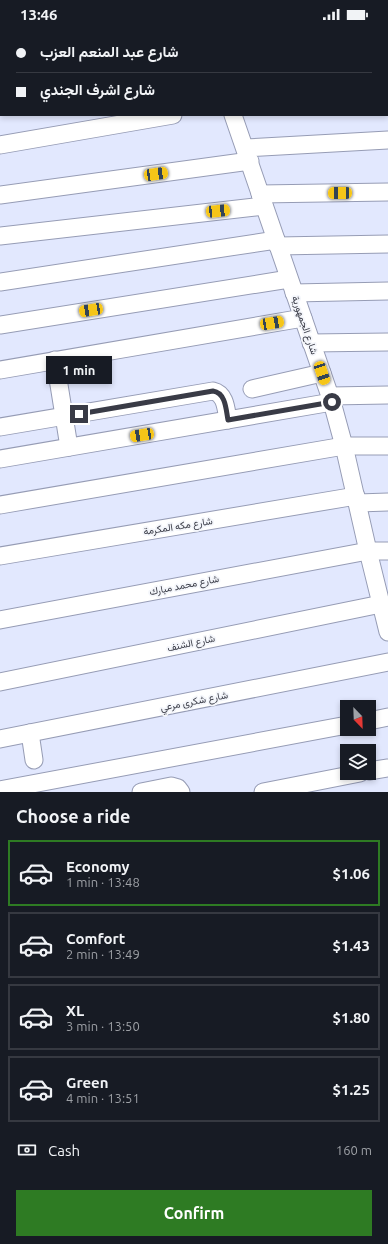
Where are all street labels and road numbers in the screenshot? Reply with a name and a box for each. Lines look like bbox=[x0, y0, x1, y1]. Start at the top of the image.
street label: شارع الجمهورية bbox=[289, 294, 320, 356]
street label: شارع مكه المكرمة bbox=[143, 515, 214, 538]
street label: شارع محمد مبارك bbox=[148, 573, 220, 598]
street label: شارع الشنف bbox=[166, 633, 216, 654]
street label: شارع شكرى مرعي bbox=[159, 689, 229, 716]

